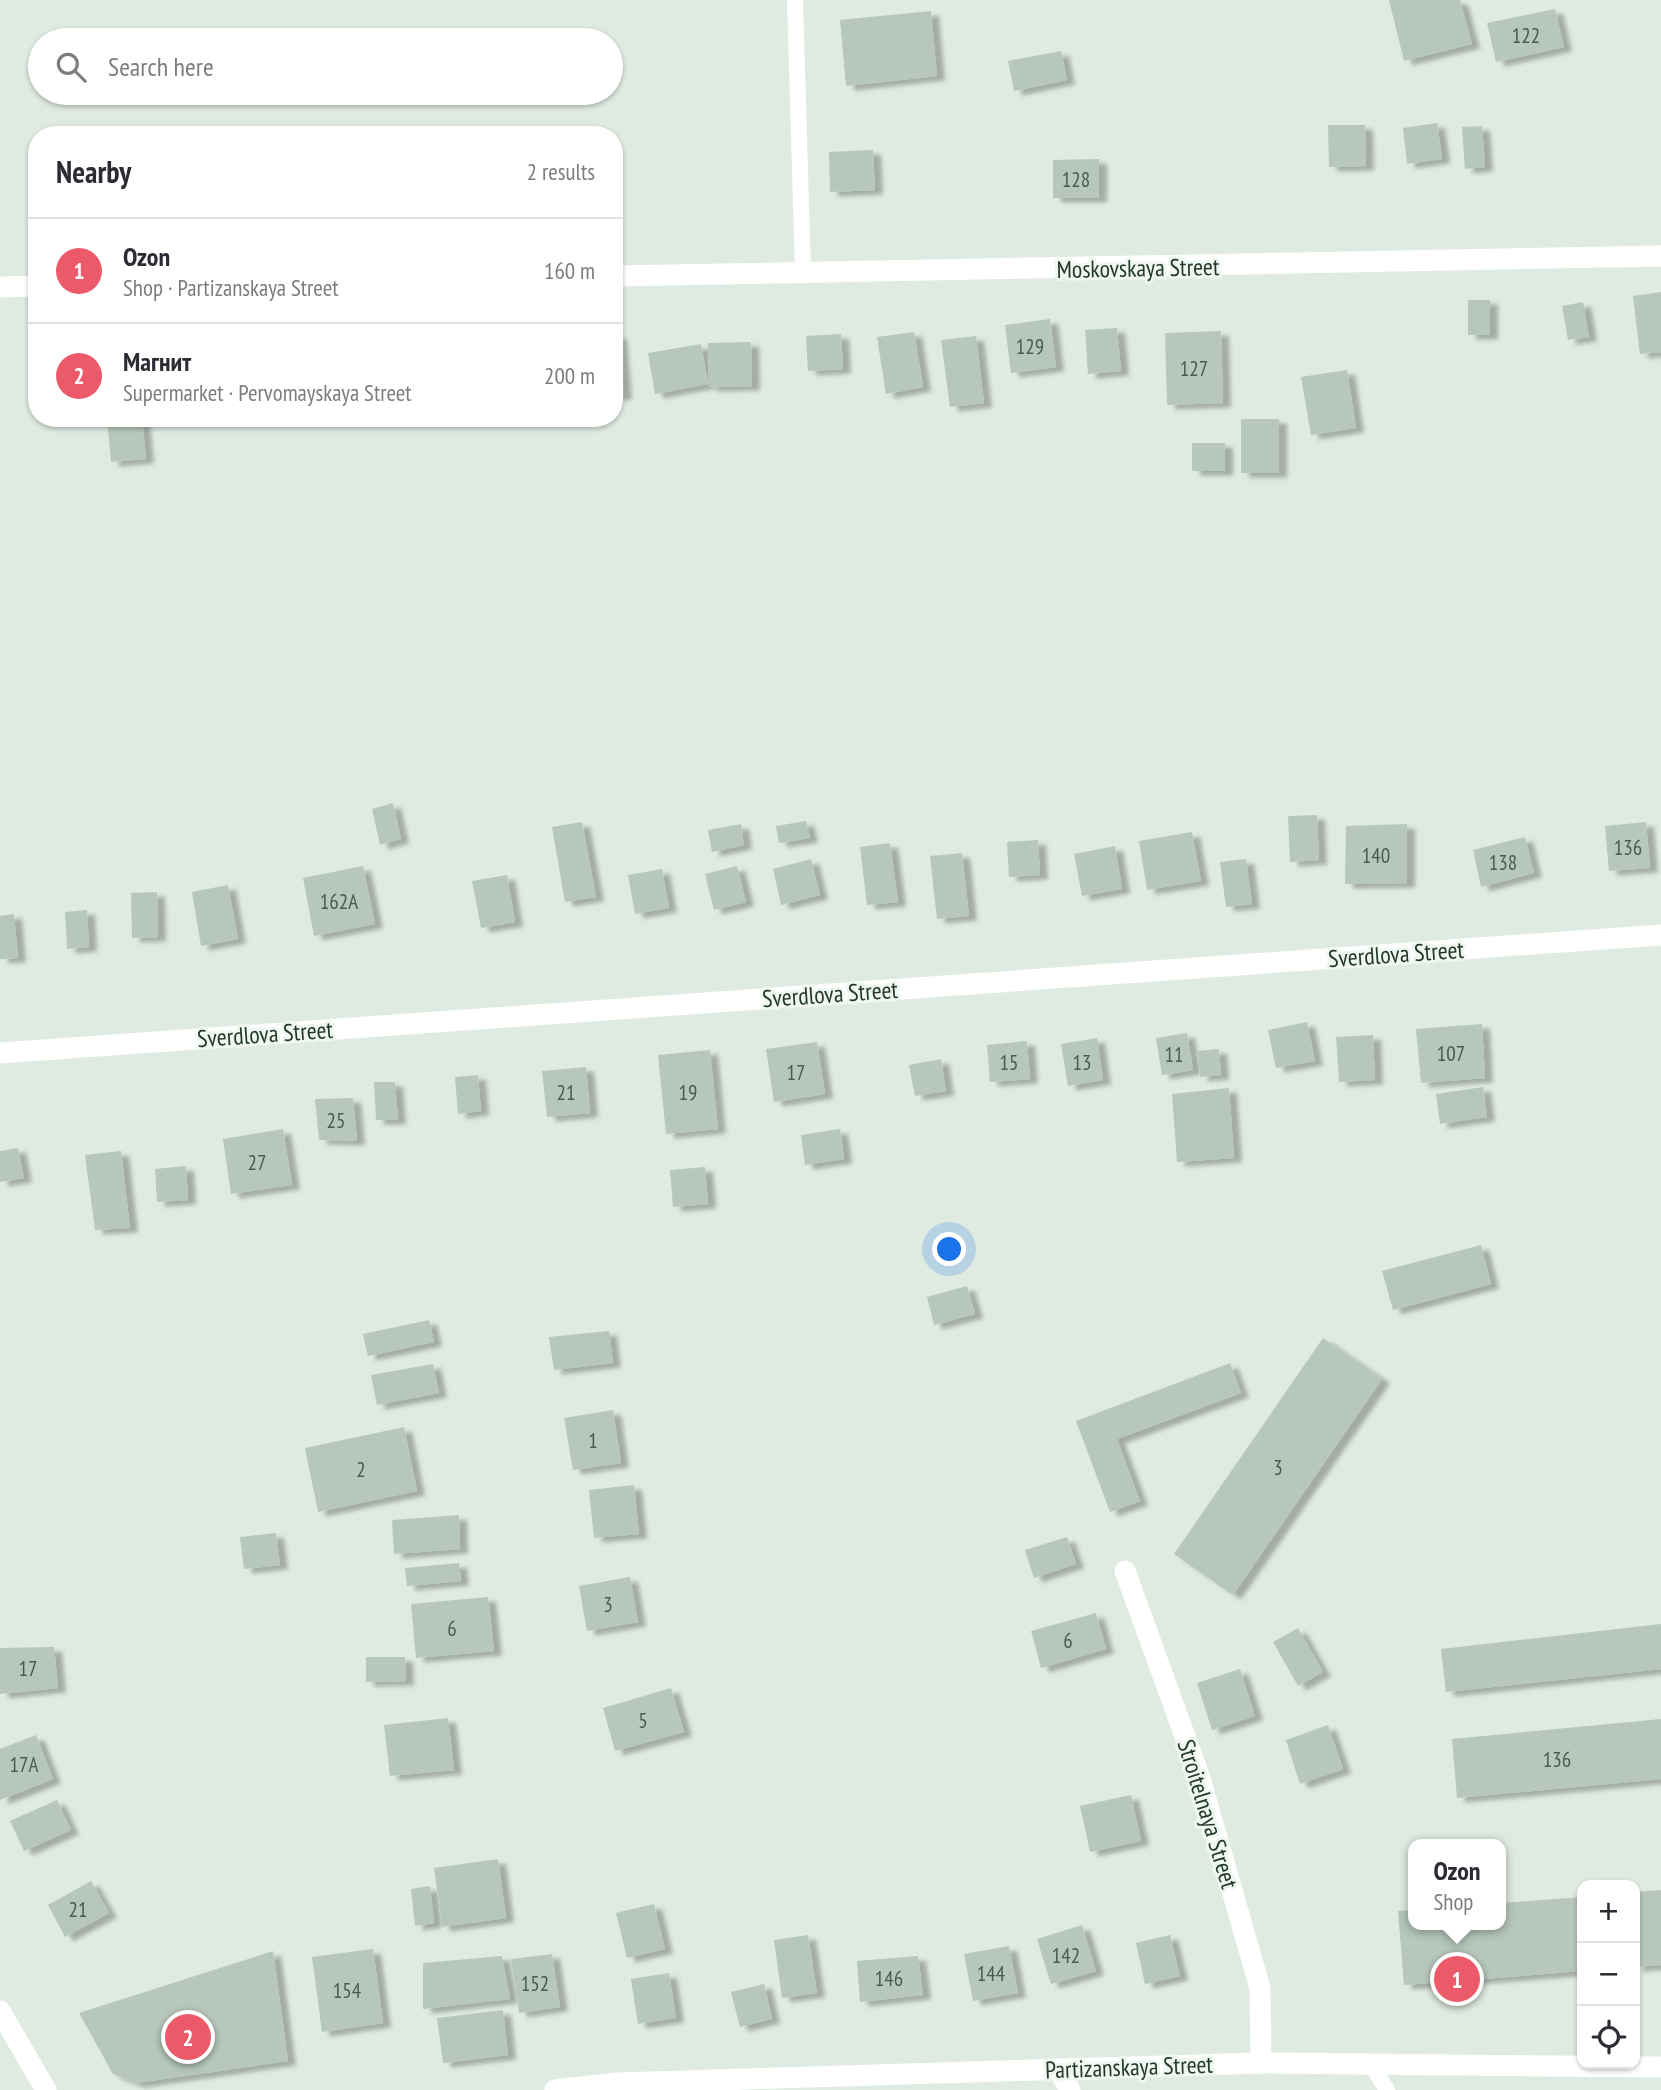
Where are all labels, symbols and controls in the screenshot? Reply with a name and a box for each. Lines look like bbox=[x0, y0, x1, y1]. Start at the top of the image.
house number: 122 bbox=[1512, 22, 1540, 49]
search box bbox=[28, 28, 623, 105]
icon: search bbox=[52, 48, 90, 86]
text: Search here bbox=[108, 50, 214, 83]
text: Nearby bbox=[56, 152, 131, 191]
text: 2 results bbox=[527, 157, 595, 186]
house number: 128 bbox=[1062, 166, 1090, 193]
text: Ozon bbox=[123, 240, 170, 273]
street label: Moskovskaya Street bbox=[1056, 251, 1220, 285]
text: 1 bbox=[74, 256, 85, 285]
text: 160 m bbox=[544, 256, 595, 285]
text: Shop · Partizanskaya Street bbox=[123, 273, 339, 302]
house number: 129 bbox=[1016, 333, 1044, 360]
text: Магнит bbox=[123, 345, 191, 378]
house number: 127 bbox=[1180, 355, 1208, 382]
text: 2 bbox=[74, 361, 85, 390]
text: 200 m bbox=[544, 361, 595, 390]
text: Supermarket · Pervomayskaya Street bbox=[123, 378, 412, 407]
house number: 136 bbox=[1614, 834, 1642, 861]
house number: 140 bbox=[1362, 842, 1390, 869]
house number: 138 bbox=[1489, 849, 1517, 876]
house number: 162А bbox=[320, 888, 358, 915]
street label: Sverdlova Street bbox=[1327, 934, 1465, 974]
street label: Sverdlova Street bbox=[761, 974, 899, 1014]
street label: Sverdlova Street bbox=[196, 1014, 334, 1054]
house number: 107 bbox=[1437, 1040, 1465, 1067]
house number: 11 bbox=[1165, 1041, 1183, 1068]
house number: 15 bbox=[1000, 1049, 1018, 1076]
house number: 13 bbox=[1073, 1049, 1091, 1076]
house number: 17 bbox=[787, 1059, 805, 1086]
house number: 21 bbox=[557, 1079, 575, 1106]
house number: 19 bbox=[679, 1079, 697, 1106]
house number: 25 bbox=[327, 1107, 345, 1134]
house number: 27 bbox=[248, 1149, 266, 1176]
your location bbox=[932, 1232, 966, 1266]
house number: 1 bbox=[588, 1427, 598, 1454]
house number: 3 bbox=[1273, 1454, 1283, 1481]
house number: 2 bbox=[356, 1456, 366, 1483]
house number: 3 bbox=[603, 1591, 613, 1618]
house number: 6 bbox=[447, 1615, 457, 1642]
house number: 6 bbox=[1063, 1627, 1073, 1654]
house number: 17 bbox=[19, 1655, 37, 1682]
house number: 5 bbox=[638, 1707, 648, 1734]
street label: Stroitelnaya Street bbox=[1171, 1736, 1246, 1893]
house number: 136 bbox=[1543, 1746, 1571, 1773]
house number: 17А bbox=[10, 1751, 38, 1778]
popup bbox=[1408, 1839, 1506, 1930]
text: Ozon bbox=[1433, 1854, 1481, 1887]
map controls bbox=[1577, 1880, 1640, 2069]
button: + bbox=[1577, 1880, 1640, 1943]
text: Shop bbox=[1433, 1887, 1473, 1916]
house number: 21 bbox=[69, 1896, 87, 1923]
house number: 142 bbox=[1052, 1942, 1080, 1969]
button: − bbox=[1577, 1943, 1640, 2006]
pin: 1 bbox=[1434, 1953, 1480, 2005]
house number: 144 bbox=[977, 1960, 1006, 1987]
house number: 146 bbox=[875, 1965, 903, 1992]
house number: 152 bbox=[521, 1970, 549, 1997]
house number: 154 bbox=[333, 1977, 362, 2004]
button: locate bbox=[1577, 2006, 1640, 2069]
pin: 2 bbox=[165, 2011, 211, 2063]
street label: Partizanskaya Street bbox=[1045, 2049, 1214, 2085]

